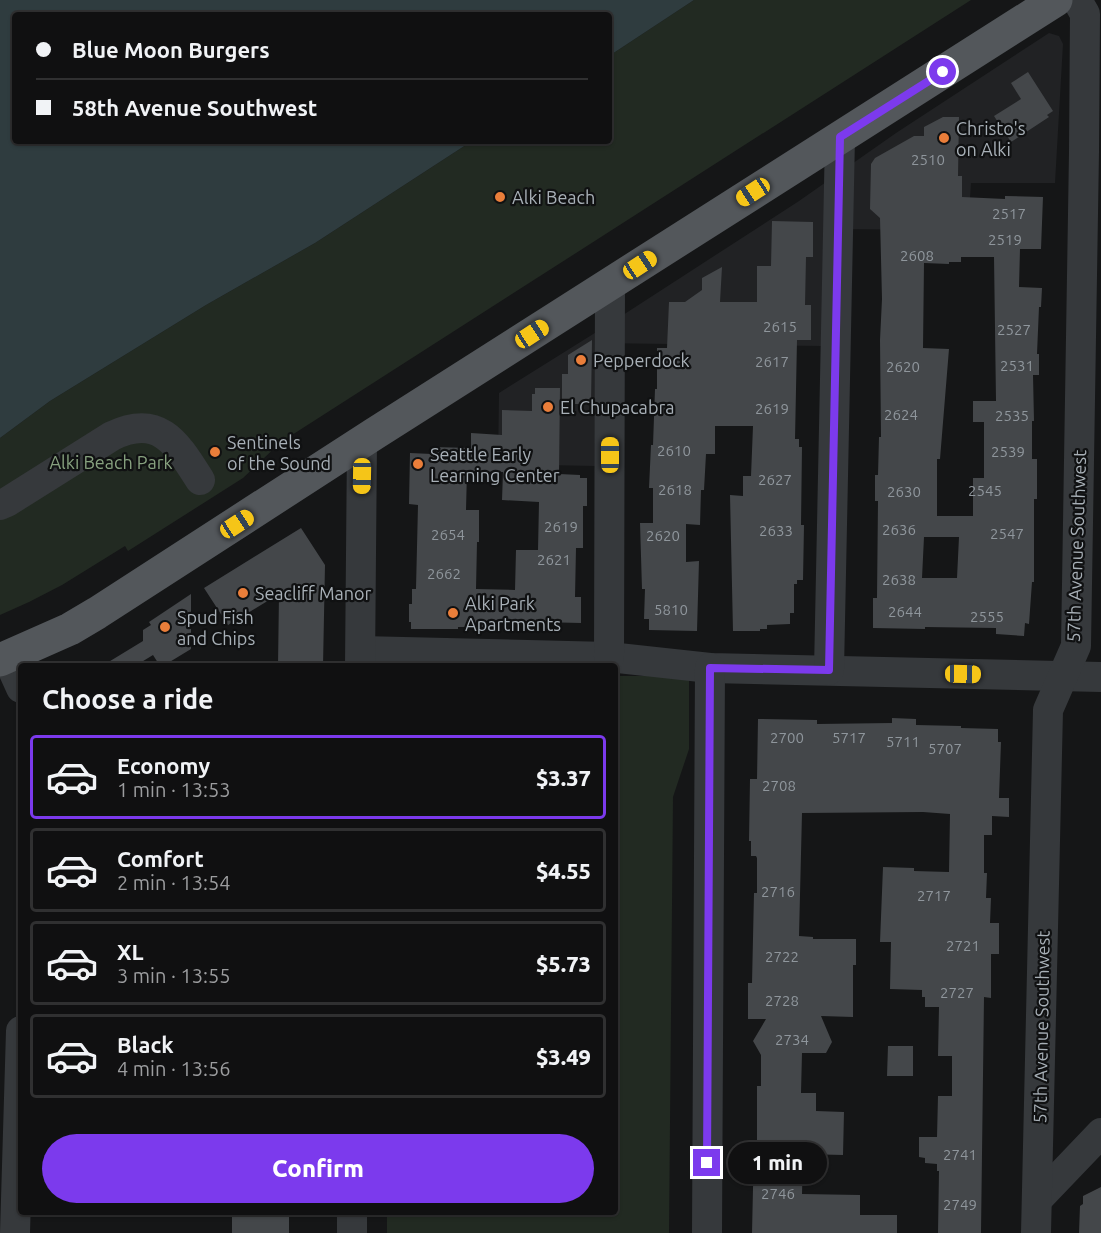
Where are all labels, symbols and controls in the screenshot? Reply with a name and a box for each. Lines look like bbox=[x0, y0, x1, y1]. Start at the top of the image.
text: Blue Moon Burgers bbox=[72, 37, 270, 62]
route start bbox=[929, 58, 956, 85]
text: 58th Avenue Southwest bbox=[72, 95, 317, 120]
place label: Christo's on Alki bbox=[956, 118, 1026, 159]
marker: Christo's on Alki bbox=[937, 131, 951, 145]
house number: 2510 bbox=[911, 151, 945, 168]
car bbox=[733, 175, 773, 209]
place label: Alki Beach bbox=[512, 187, 595, 207]
marker: Alki Beach bbox=[493, 190, 507, 204]
house number: 2517 bbox=[992, 205, 1026, 222]
house number: 2519 bbox=[988, 231, 1022, 248]
house number: 2608 bbox=[900, 247, 934, 264]
car bbox=[620, 248, 660, 282]
car bbox=[512, 317, 552, 351]
house number: 2615 bbox=[763, 318, 797, 335]
house number: 2527 bbox=[997, 321, 1031, 338]
place label: Pepperdock bbox=[593, 350, 690, 370]
marker: Pepperdock bbox=[574, 353, 588, 367]
house number: 2617 bbox=[755, 353, 789, 370]
house number: 2531 bbox=[1000, 357, 1034, 374]
house number: 2620 bbox=[886, 358, 920, 375]
place label: El Chupacabra bbox=[560, 397, 674, 417]
marker: El Chupacabra bbox=[541, 400, 555, 414]
house number: 2619 bbox=[755, 400, 789, 417]
house number: 2624 bbox=[884, 406, 918, 423]
house number: 2535 bbox=[995, 407, 1029, 424]
place label: Sentinels of the Sound bbox=[227, 432, 331, 473]
car bbox=[601, 437, 619, 473]
house number: 2610 bbox=[657, 442, 691, 459]
house number: 2539 bbox=[991, 443, 1025, 460]
place label: Seattle Early Learning Center bbox=[430, 444, 560, 485]
marker: Sentinels of the Sound bbox=[208, 445, 222, 459]
street label: 57th Avenue Southwest bbox=[1063, 449, 1089, 643]
park label: Alki Beach Park bbox=[49, 452, 173, 472]
marker: Seattle Early Learning Center bbox=[411, 457, 425, 471]
car bbox=[353, 458, 371, 494]
house number: 2627 bbox=[758, 471, 792, 488]
house number: 2618 bbox=[658, 481, 692, 498]
house number: 2545 bbox=[968, 482, 1002, 499]
house number: 2630 bbox=[887, 483, 921, 500]
car bbox=[217, 507, 257, 541]
house number: 2619 bbox=[544, 518, 578, 535]
house number: 2636 bbox=[882, 521, 916, 538]
house number: 2633 bbox=[759, 522, 793, 539]
house number: 2547 bbox=[990, 525, 1024, 542]
house number: 2654 bbox=[431, 526, 465, 543]
house number: 2620 bbox=[646, 527, 680, 544]
house number: 2621 bbox=[537, 551, 571, 568]
house number: 2662 bbox=[427, 565, 461, 582]
house number: 2638 bbox=[882, 571, 916, 588]
place label: Seacliff Manor bbox=[255, 583, 372, 603]
marker: Seacliff Manor bbox=[236, 586, 250, 600]
place label: Alki Park Apartments bbox=[465, 593, 561, 634]
house number: 5810 bbox=[654, 601, 688, 618]
house number: 2644 bbox=[888, 603, 922, 620]
marker: Alki Park Apartments bbox=[446, 606, 460, 620]
place label: Spud Fish and Chips bbox=[177, 607, 255, 648]
house number: 2555 bbox=[970, 608, 1004, 625]
marker: Spud Fish and Chips bbox=[158, 620, 172, 634]
car bbox=[945, 665, 981, 683]
text: Choose a ride bbox=[42, 684, 214, 714]
house number: 2700 bbox=[770, 729, 804, 746]
house number: 5717 bbox=[832, 729, 866, 746]
house number: 5711 bbox=[886, 733, 920, 750]
house number: 5707 bbox=[928, 740, 962, 757]
icon: car bbox=[45, 750, 99, 804]
text: Economy bbox=[117, 753, 210, 778]
text: $3.37 bbox=[536, 765, 591, 790]
house number: 2708 bbox=[762, 777, 796, 794]
text: 1 min · 13:53 bbox=[117, 778, 231, 801]
icon: car bbox=[45, 843, 99, 897]
text: Comfort bbox=[117, 846, 204, 871]
text: $4.55 bbox=[536, 858, 591, 883]
text: 2 min · 13:54 bbox=[117, 871, 231, 894]
house number: 2716 bbox=[761, 883, 795, 900]
house number: 2717 bbox=[917, 887, 951, 904]
street label: 57th Avenue Southwest bbox=[1029, 930, 1053, 1124]
icon: car bbox=[45, 936, 99, 990]
house number: 2721 bbox=[946, 937, 980, 954]
text: XL bbox=[117, 939, 144, 964]
house number: 2722 bbox=[765, 948, 799, 965]
text: $5.73 bbox=[536, 951, 591, 976]
text: 3 min · 13:55 bbox=[117, 964, 231, 987]
house number: 2727 bbox=[940, 984, 974, 1001]
house number: 2728 bbox=[765, 992, 799, 1009]
icon: car bbox=[45, 1029, 99, 1083]
house number: 2734 bbox=[775, 1031, 809, 1048]
text: Black bbox=[117, 1032, 174, 1057]
text: $3.49 bbox=[536, 1044, 591, 1069]
text: 4 min · 13:56 bbox=[117, 1057, 231, 1080]
button: Confirm bbox=[42, 1134, 594, 1203]
callout: 1 min bbox=[728, 1142, 827, 1184]
house number: 2741 bbox=[943, 1146, 977, 1163]
route end bbox=[693, 1149, 720, 1176]
text: 1 min bbox=[752, 1151, 803, 1174]
house number: 2746 bbox=[761, 1185, 795, 1202]
house number: 2749 bbox=[943, 1196, 977, 1213]

